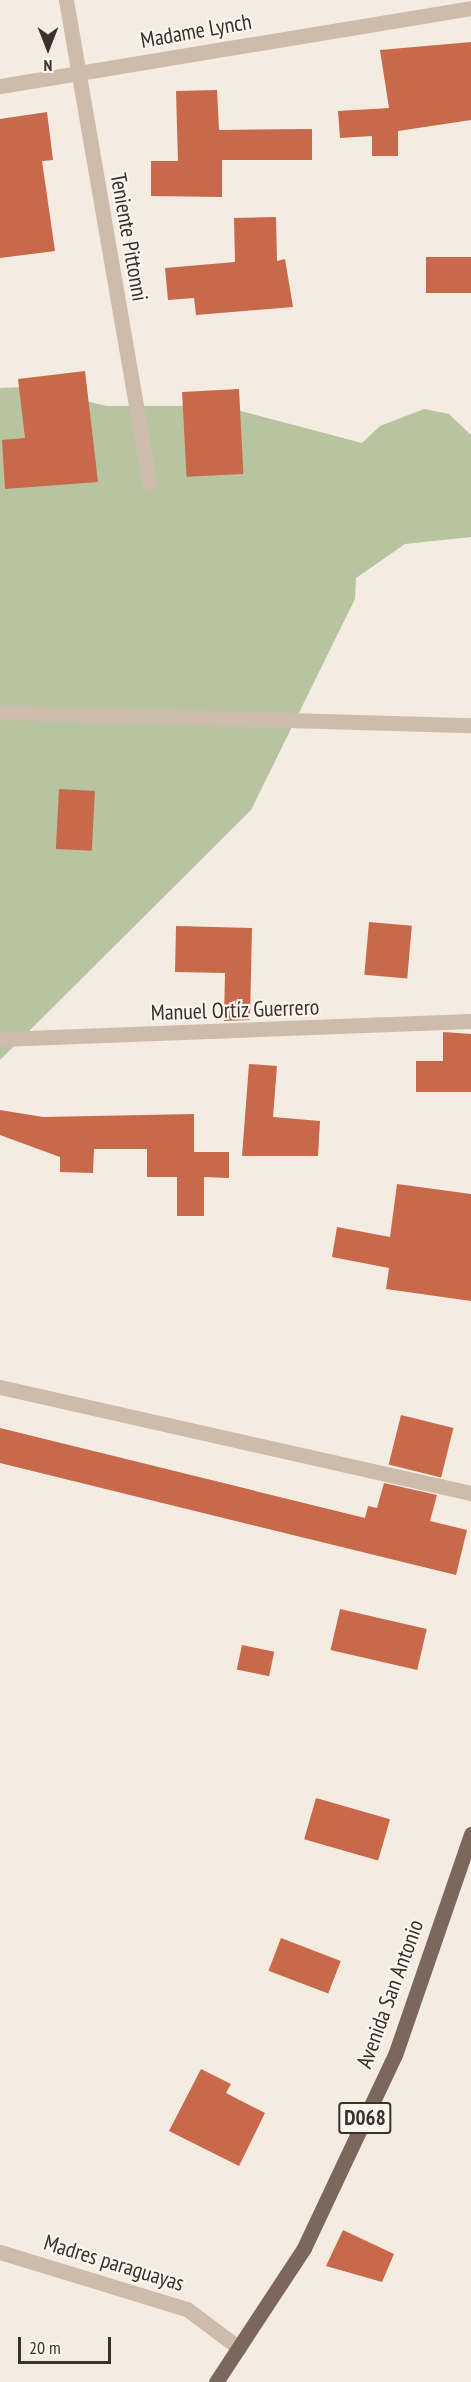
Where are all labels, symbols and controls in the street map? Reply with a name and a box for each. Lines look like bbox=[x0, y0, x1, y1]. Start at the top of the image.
street label: Madame Lynch bbox=[139, 8, 253, 54]
north arrow bbox=[18, 18, 78, 78]
text: N bbox=[44, 56, 52, 76]
street label: Teniente Pittonni bbox=[105, 171, 153, 303]
street label: Manuel Ortíz Guerrero bbox=[150, 994, 320, 1026]
street label: Avenida San Antonio bbox=[351, 1916, 429, 2072]
road number: D068 bbox=[338, 2100, 392, 2136]
street label: Madres paraguayas bbox=[41, 2229, 187, 2297]
scale bar bbox=[21, 2325, 114, 2363]
text: 20 m bbox=[29, 2336, 61, 2359]

